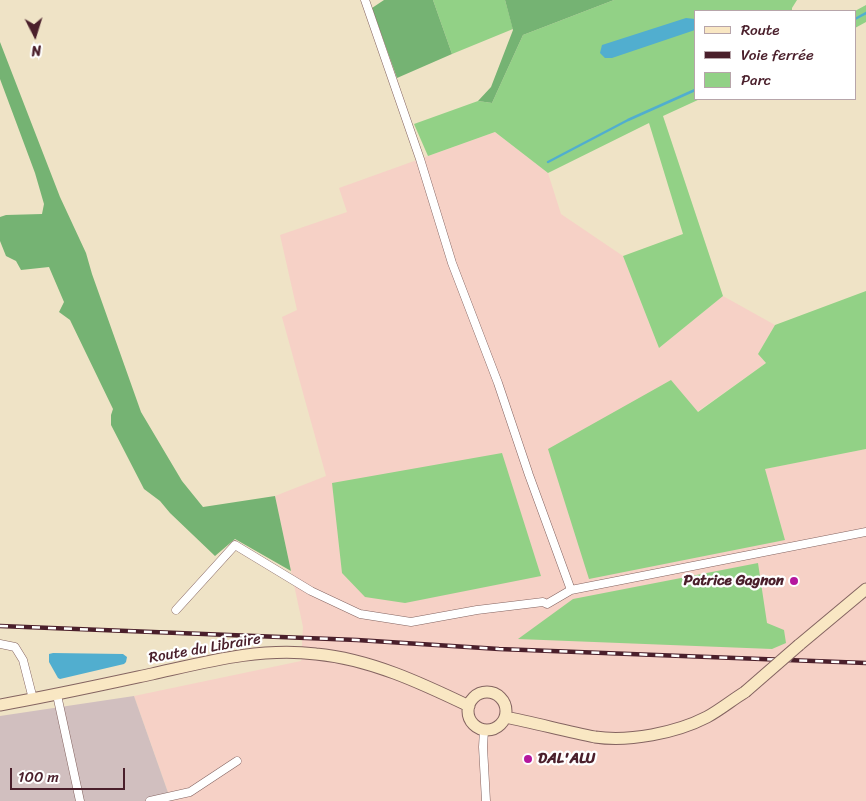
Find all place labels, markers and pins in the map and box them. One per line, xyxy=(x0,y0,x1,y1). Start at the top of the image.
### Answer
place label: Patrice Gagnon xyxy=(684,572,784,590)
marker: Patrice Gagnon xyxy=(788,575,800,587)
place label: DAL'ALU xyxy=(538,750,596,768)
marker: DAL'ALU xyxy=(522,753,534,765)

